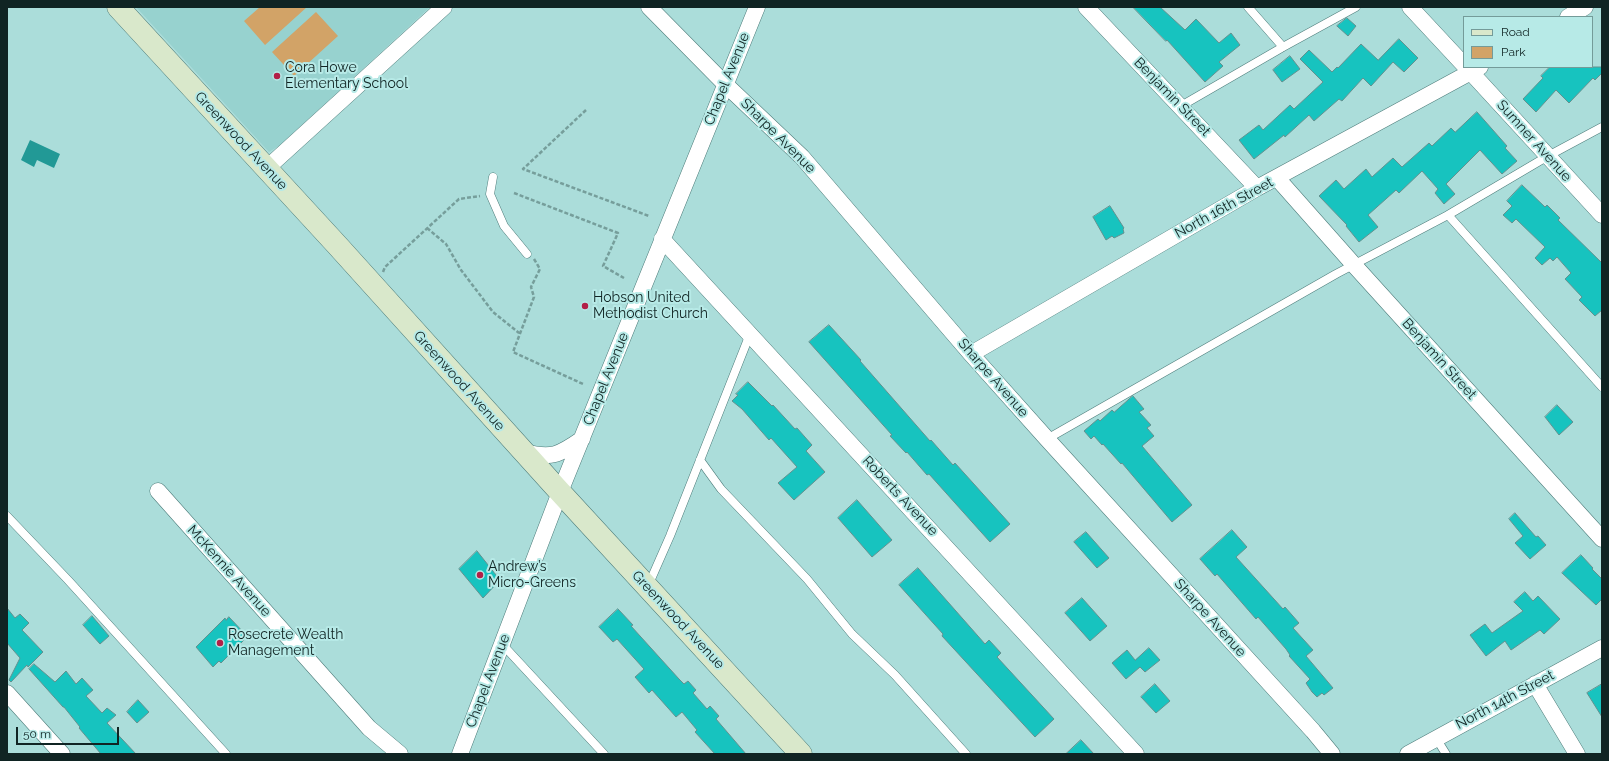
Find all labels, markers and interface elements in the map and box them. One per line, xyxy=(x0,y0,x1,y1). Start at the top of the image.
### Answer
legend xyxy=(1463,16,1593,68)
text: Road xyxy=(1501,25,1530,39)
street label: Chapel Avenue xyxy=(701,30,753,128)
text: Park xyxy=(1501,45,1526,59)
street label: Benjamin Street xyxy=(1130,54,1214,140)
place label: Cora Howe Elementary School xyxy=(285,60,408,92)
marker: Cora Howe Elementary School xyxy=(272,71,282,81)
street label: Greenwood Avenue xyxy=(191,88,291,194)
street label: Sharpe Avenue xyxy=(737,95,819,177)
street label: Sumner Avenue xyxy=(1493,97,1575,185)
street label: North 16th Street xyxy=(1172,174,1276,242)
place label: Hobson United Methodist Church xyxy=(593,290,708,322)
marker: Hobson United Methodist Church xyxy=(580,301,590,311)
street label: Benjamin Street xyxy=(1398,315,1480,403)
street label: Greenwood Avenue xyxy=(410,328,508,434)
street label: Chapel Avenue xyxy=(580,330,632,428)
street label: Sharpe Avenue xyxy=(954,335,1032,421)
street label: Roberts Avenue xyxy=(859,453,941,539)
street label: McKennie Avenue xyxy=(184,522,274,620)
place label: Andrew’s Micro-Greens xyxy=(488,559,576,592)
street label: Greenwood Avenue xyxy=(628,567,728,673)
marker: Andrew’s Micro-Greens xyxy=(475,570,485,580)
street label: Sharpe Avenue xyxy=(1171,576,1249,660)
place label: Rosecrete Wealth Management xyxy=(228,627,343,660)
street label: Chapel Avenue xyxy=(462,632,514,730)
marker: Rosecrete Wealth Management xyxy=(215,638,225,648)
street label: North 14th Street xyxy=(1453,667,1557,733)
scale bar xyxy=(18,719,121,745)
text: 50 m xyxy=(23,727,51,741)

